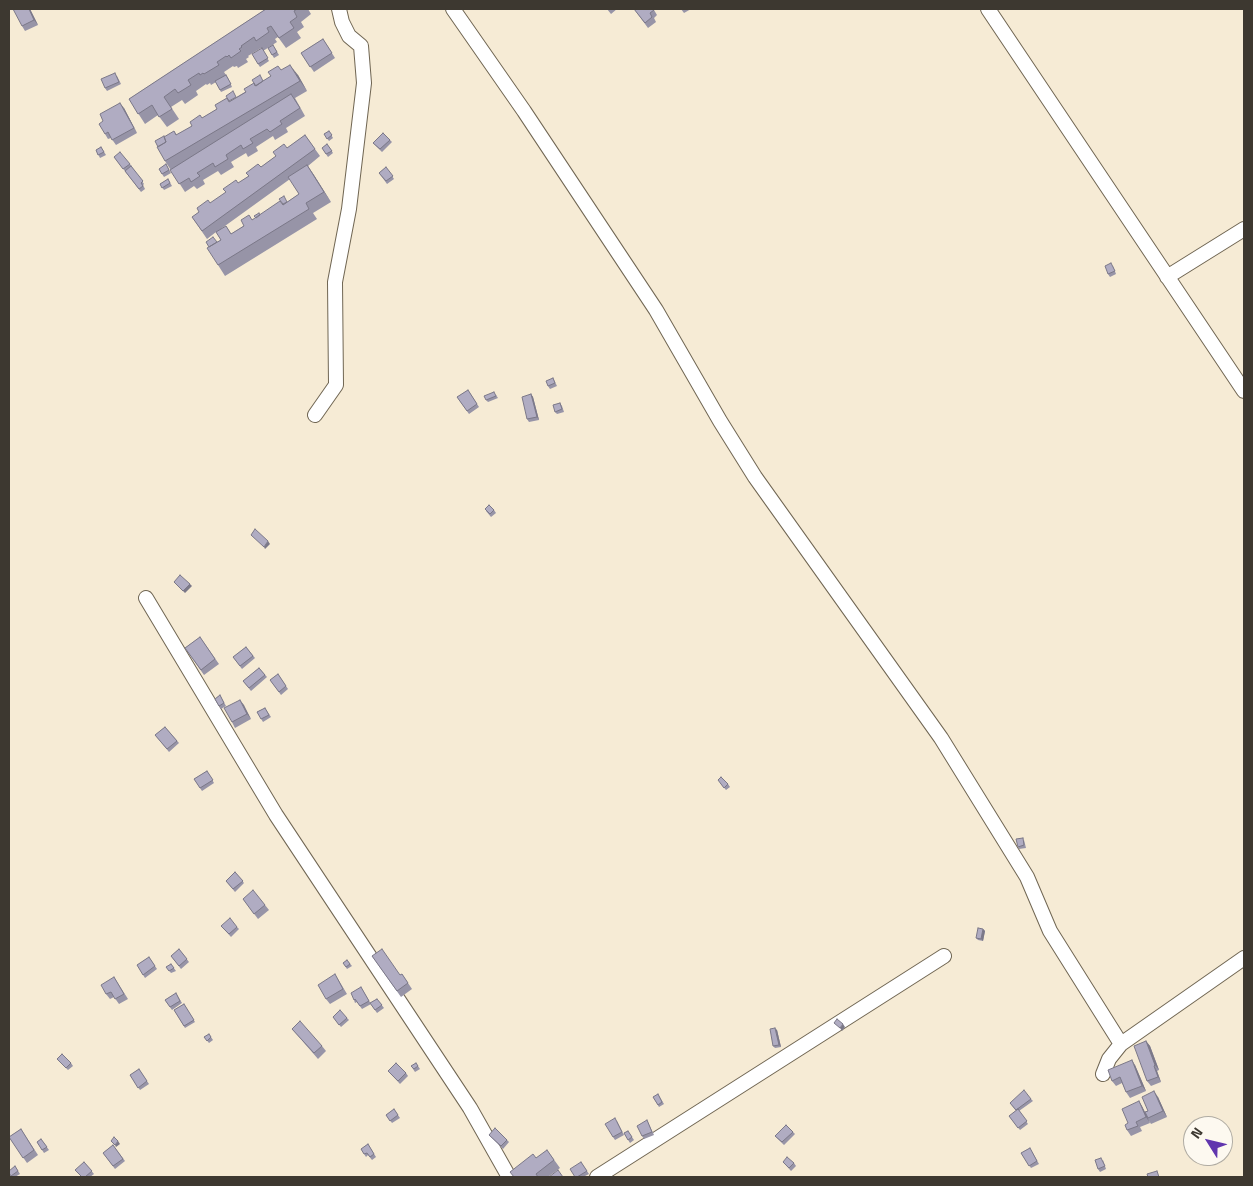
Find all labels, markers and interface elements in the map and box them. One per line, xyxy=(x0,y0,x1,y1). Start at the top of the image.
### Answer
north arrow xyxy=(1183,1116,1233,1166)
text: N xyxy=(1185,1122,1208,1143)

